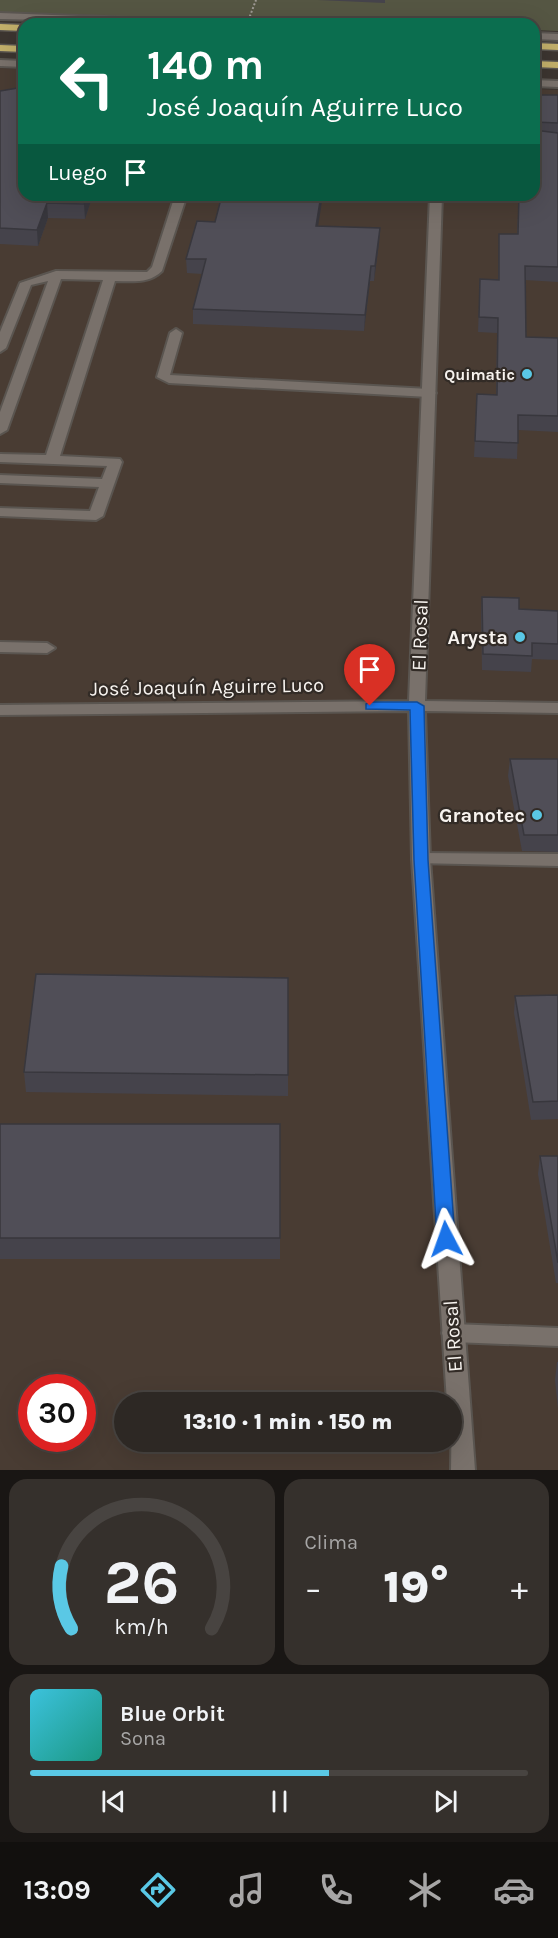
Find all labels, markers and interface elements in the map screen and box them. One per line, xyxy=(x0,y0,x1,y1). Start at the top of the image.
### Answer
text: 140 m xyxy=(147,40,264,90)
icon: left xyxy=(48,42,126,120)
text: José Joaquín Aguirre Luco xyxy=(147,91,463,123)
icon: arrive xyxy=(119,156,152,189)
text: Luego xyxy=(48,160,107,186)
place label: Quimatic xyxy=(444,365,515,384)
marker: Quimatic xyxy=(520,367,534,381)
street label: El Rosal xyxy=(407,599,433,671)
place label: Arysta xyxy=(447,626,508,649)
marker: Arysta xyxy=(513,630,527,644)
pin xyxy=(344,644,395,706)
icon: arrive xyxy=(353,653,386,686)
street label: José Joaquín Aguirre Luco xyxy=(90,673,324,701)
place label: Granotec xyxy=(439,804,525,827)
marker: Granotec xyxy=(530,808,544,822)
position arrow xyxy=(414,1207,478,1271)
street label: El Rosal xyxy=(439,1299,467,1373)
speed limit sign: 30 xyxy=(18,1374,96,1452)
text: 13:10 · 1 min · 150 m xyxy=(183,1409,393,1435)
text: Clima xyxy=(305,1531,358,1554)
text: 26 xyxy=(104,1546,180,1619)
text: 19° xyxy=(383,1561,449,1613)
text: − xyxy=(305,1569,322,1607)
text: + xyxy=(511,1569,528,1607)
text: km/h xyxy=(115,1614,169,1639)
text: Blue Orbit xyxy=(120,1701,225,1727)
text: Sona xyxy=(120,1727,166,1750)
icon: previous xyxy=(97,1785,130,1818)
icon: pause xyxy=(263,1785,296,1818)
icon: next xyxy=(429,1785,462,1818)
icon: directions xyxy=(137,1869,179,1911)
icon: music xyxy=(226,1869,268,1911)
icon: phone xyxy=(315,1869,357,1911)
icon: climate xyxy=(404,1869,446,1911)
icon: car xyxy=(493,1869,535,1911)
text: 13:09 xyxy=(23,1874,91,1906)

